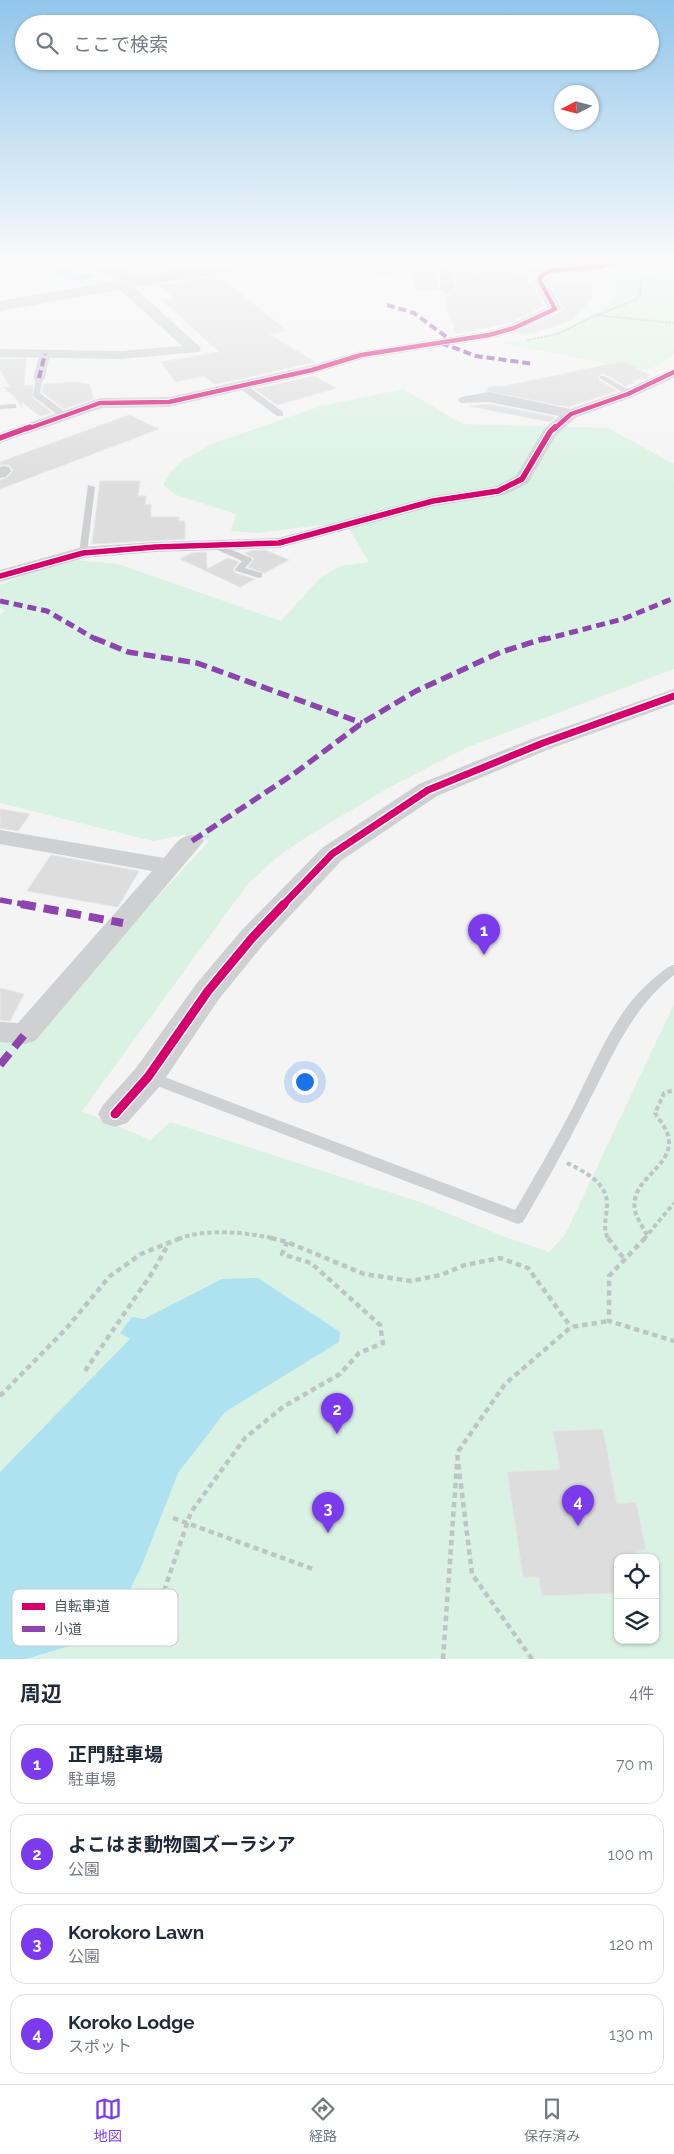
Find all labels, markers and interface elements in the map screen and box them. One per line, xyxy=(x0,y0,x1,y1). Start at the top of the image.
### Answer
search box xyxy=(15,15,659,70)
icon: search xyxy=(33,29,61,57)
text: ここで検索 xyxy=(73,33,168,55)
north arrow xyxy=(554,85,599,130)
pin: 1 xyxy=(468,914,500,955)
your location xyxy=(292,1069,318,1095)
pin: 2 xyxy=(321,1393,353,1434)
pin: 4 xyxy=(562,1485,594,1526)
pin: 3 xyxy=(312,1492,344,1533)
map controls xyxy=(614,1554,659,1644)
button: locate xyxy=(614,1554,659,1599)
legend xyxy=(12,1589,178,1646)
text: 自転車道 xyxy=(54,1598,110,1614)
button: layers xyxy=(614,1599,659,1644)
text: 小道 xyxy=(54,1621,82,1637)
text: 周辺 xyxy=(20,1681,62,1706)
text: 4件 xyxy=(629,1684,654,1703)
text: 正門駐車場 xyxy=(68,1743,163,1765)
text: 1 xyxy=(33,1755,41,1774)
text: 70 m xyxy=(616,1755,653,1774)
text: 駐車場 xyxy=(68,1770,116,1789)
text: よこはま動物園ズーラシア xyxy=(68,1833,296,1855)
text: 2 xyxy=(32,1845,42,1864)
text: 100 m xyxy=(608,1845,653,1864)
text: 公園 xyxy=(68,1860,100,1879)
text: Korokoro Lawn xyxy=(68,1921,204,1943)
text: 3 xyxy=(33,1935,41,1954)
text: 120 m xyxy=(609,1935,653,1954)
text: 公園 xyxy=(68,1947,100,1966)
text: Koroko Lodge xyxy=(68,2011,195,2033)
text: 4 xyxy=(32,2025,42,2044)
text: 130 m xyxy=(609,2025,653,2044)
text: スポット xyxy=(68,2037,132,2056)
tab: 地図 xyxy=(94,2095,122,2145)
tab: 経路 xyxy=(309,2095,337,2145)
tab: 保存済み xyxy=(524,2095,580,2145)

